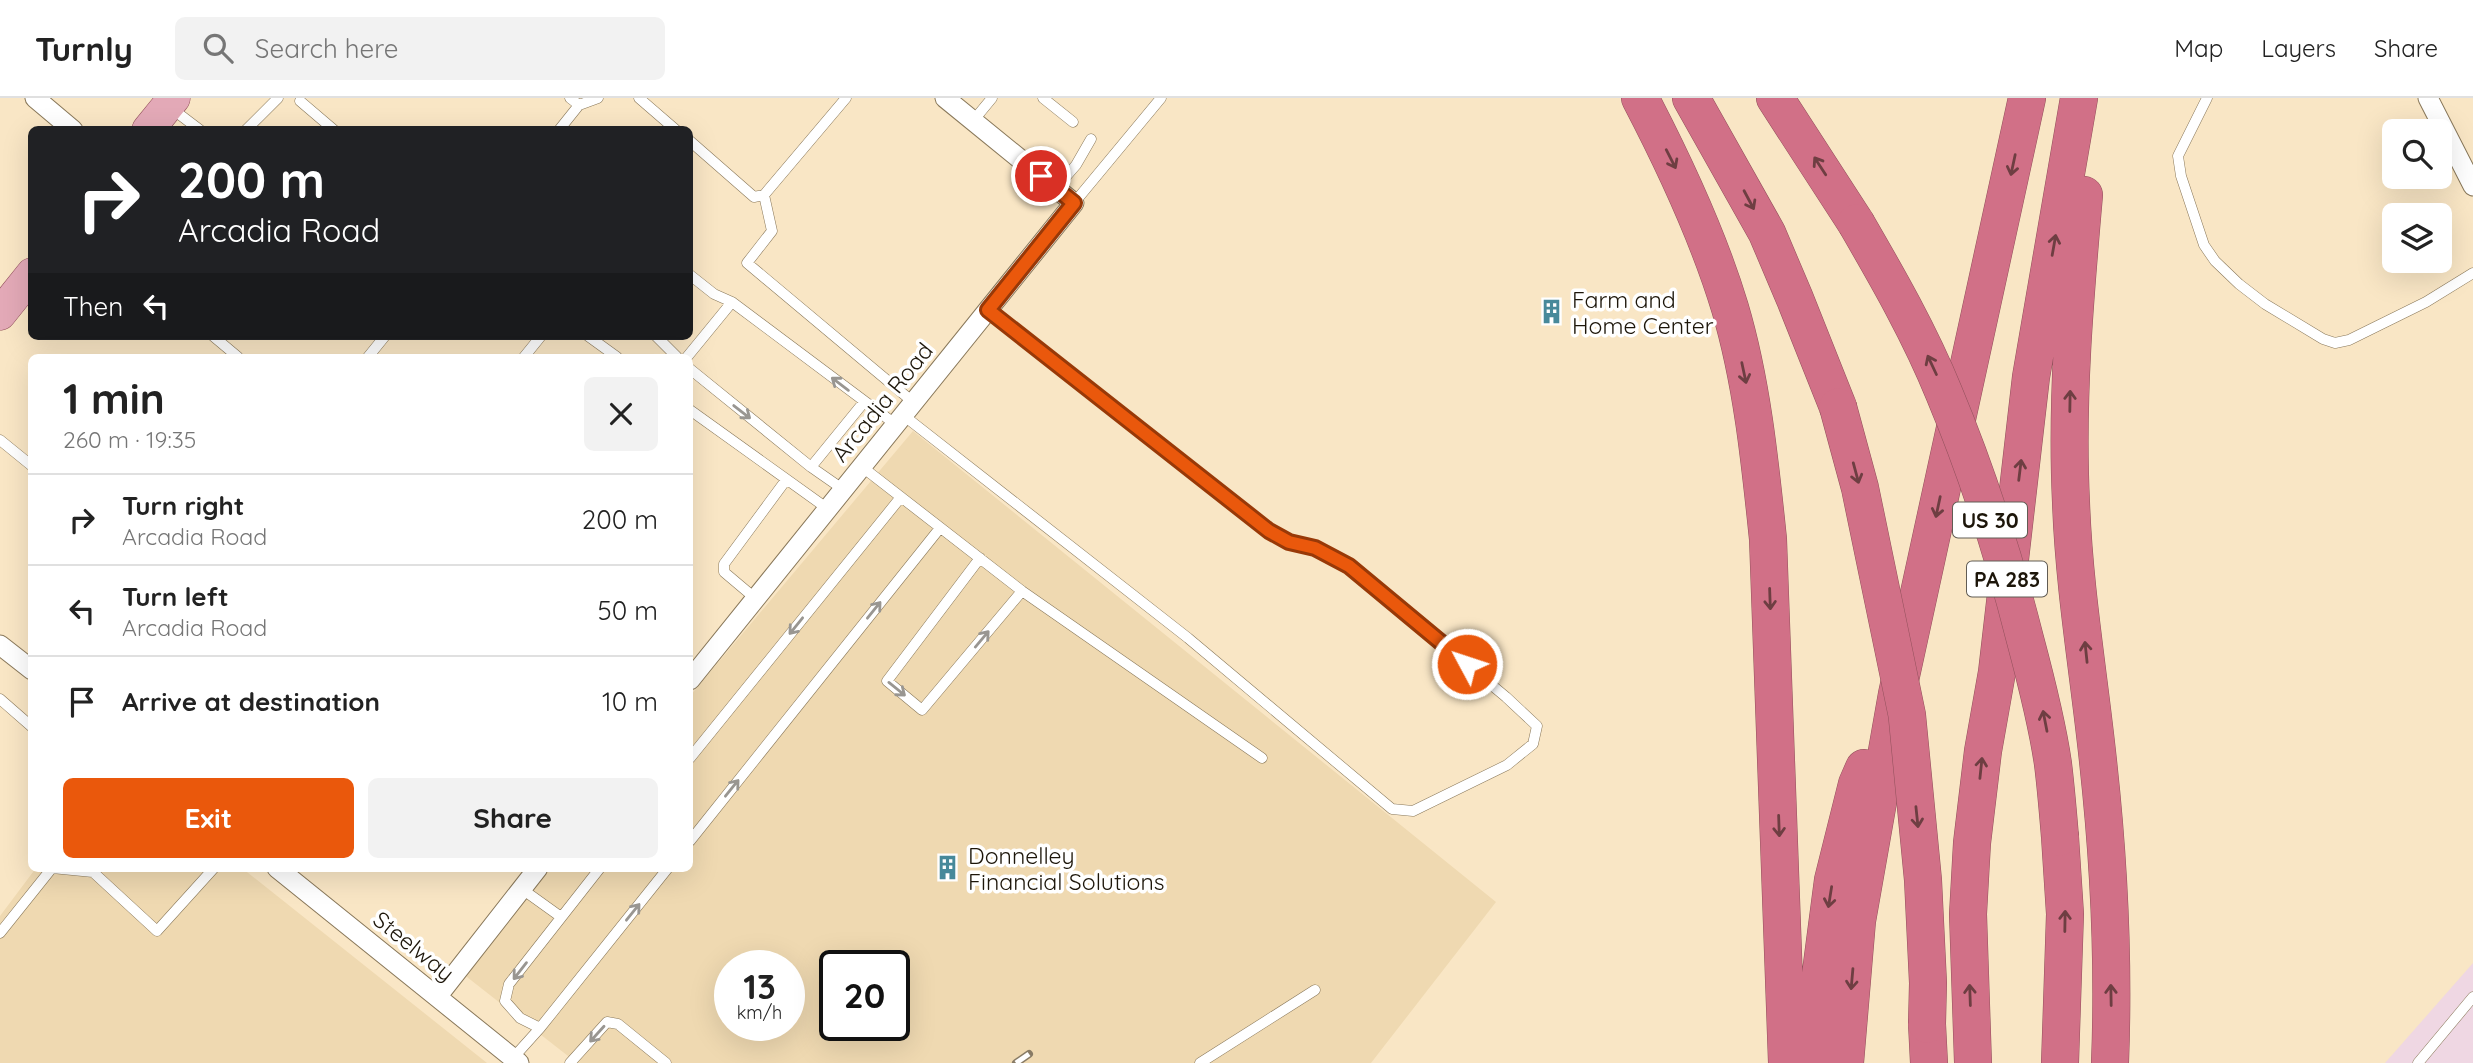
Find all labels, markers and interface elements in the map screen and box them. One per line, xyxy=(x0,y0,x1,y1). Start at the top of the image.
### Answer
search box xyxy=(175,17,665,80)
text: Turnly xyxy=(35,28,133,69)
icon: search xyxy=(199,29,237,67)
text: Search here xyxy=(255,32,398,65)
text: Map xyxy=(2174,33,2223,63)
text: Layers xyxy=(2261,33,2336,63)
text: Share xyxy=(2374,33,2438,63)
map controls xyxy=(2382,119,2452,273)
button: search xyxy=(2382,119,2452,189)
pin xyxy=(1011,146,1071,206)
one-way arrow xyxy=(1665,148,1679,169)
text: 200 m xyxy=(178,149,325,210)
one-way arrow xyxy=(2005,153,2019,176)
icon: right xyxy=(63,154,154,245)
one-way arrow xyxy=(1813,156,1827,176)
icon: arrive xyxy=(1022,157,1060,195)
one-way arrow xyxy=(1742,189,1756,210)
button: layers xyxy=(2382,203,2452,273)
text: Arcadia Road xyxy=(178,210,380,250)
one-way arrow xyxy=(2048,234,2061,257)
place label: Farm and Home Center xyxy=(1572,285,1714,340)
icon: left xyxy=(137,287,175,325)
text: Then xyxy=(63,290,123,323)
building icon: Farm and Home Center xyxy=(1538,298,1566,326)
street label: Arcadia Road xyxy=(825,336,939,468)
one-way arrow xyxy=(1924,355,1938,376)
one-way arrow xyxy=(1738,361,1752,384)
text: 1 min xyxy=(63,372,165,425)
one-way arrow xyxy=(831,376,850,391)
button: close xyxy=(584,377,658,451)
one-way arrow xyxy=(2064,390,2077,413)
one-way arrow xyxy=(733,404,751,420)
text: 260 m · 19:35 xyxy=(63,425,196,454)
one-way arrow xyxy=(2013,459,2026,481)
one-way arrow xyxy=(1850,462,1863,484)
text: Turn right xyxy=(122,489,244,522)
one-way arrow xyxy=(1931,495,1944,518)
icon: right xyxy=(63,501,101,539)
road number: US 30 xyxy=(1953,502,2027,538)
text: 200 m xyxy=(582,503,658,536)
text: Arcadia Road xyxy=(122,522,267,551)
road number: PA 283 xyxy=(1967,561,2047,596)
text: Turn left xyxy=(122,580,229,613)
one-way arrow xyxy=(1764,587,1777,610)
icon: left xyxy=(63,592,101,630)
text: 50 m xyxy=(598,594,658,627)
one-way arrow xyxy=(867,602,882,620)
text: Arcadia Road xyxy=(122,613,267,642)
one-way arrow xyxy=(788,617,804,635)
position arrow xyxy=(1430,627,1504,701)
one-way arrow xyxy=(974,630,990,648)
one-way arrow xyxy=(2079,641,2092,664)
one-way arrow xyxy=(887,681,905,697)
icon: arrive xyxy=(63,683,101,721)
text: Arrive at destination xyxy=(122,685,380,718)
text: 10 m xyxy=(602,685,658,718)
one-way arrow xyxy=(2038,710,2051,733)
one-way arrow xyxy=(1974,757,1987,780)
button: Exit xyxy=(63,778,354,858)
button: Share xyxy=(368,778,658,858)
one-way arrow xyxy=(724,779,739,798)
one-way arrow xyxy=(1911,805,1924,828)
one-way arrow xyxy=(1772,815,1785,838)
place label: Donnelley Financial Solutions xyxy=(968,841,1165,896)
building icon: Donnelley Financial Solutions xyxy=(934,854,962,882)
one-way arrow xyxy=(1824,885,1837,908)
one-way arrow xyxy=(625,903,641,921)
street label: Steelway xyxy=(368,905,460,987)
one-way arrow xyxy=(2058,910,2071,933)
speed limit sign: 20 xyxy=(819,950,910,1041)
one-way arrow xyxy=(512,961,527,979)
text: 13 xyxy=(743,964,776,1008)
one-way arrow xyxy=(1845,967,1858,989)
one-way arrow xyxy=(1964,984,1977,1007)
one-way arrow xyxy=(2104,984,2118,1007)
text: km/h xyxy=(737,1001,782,1024)
one-way arrow xyxy=(589,1024,605,1042)

